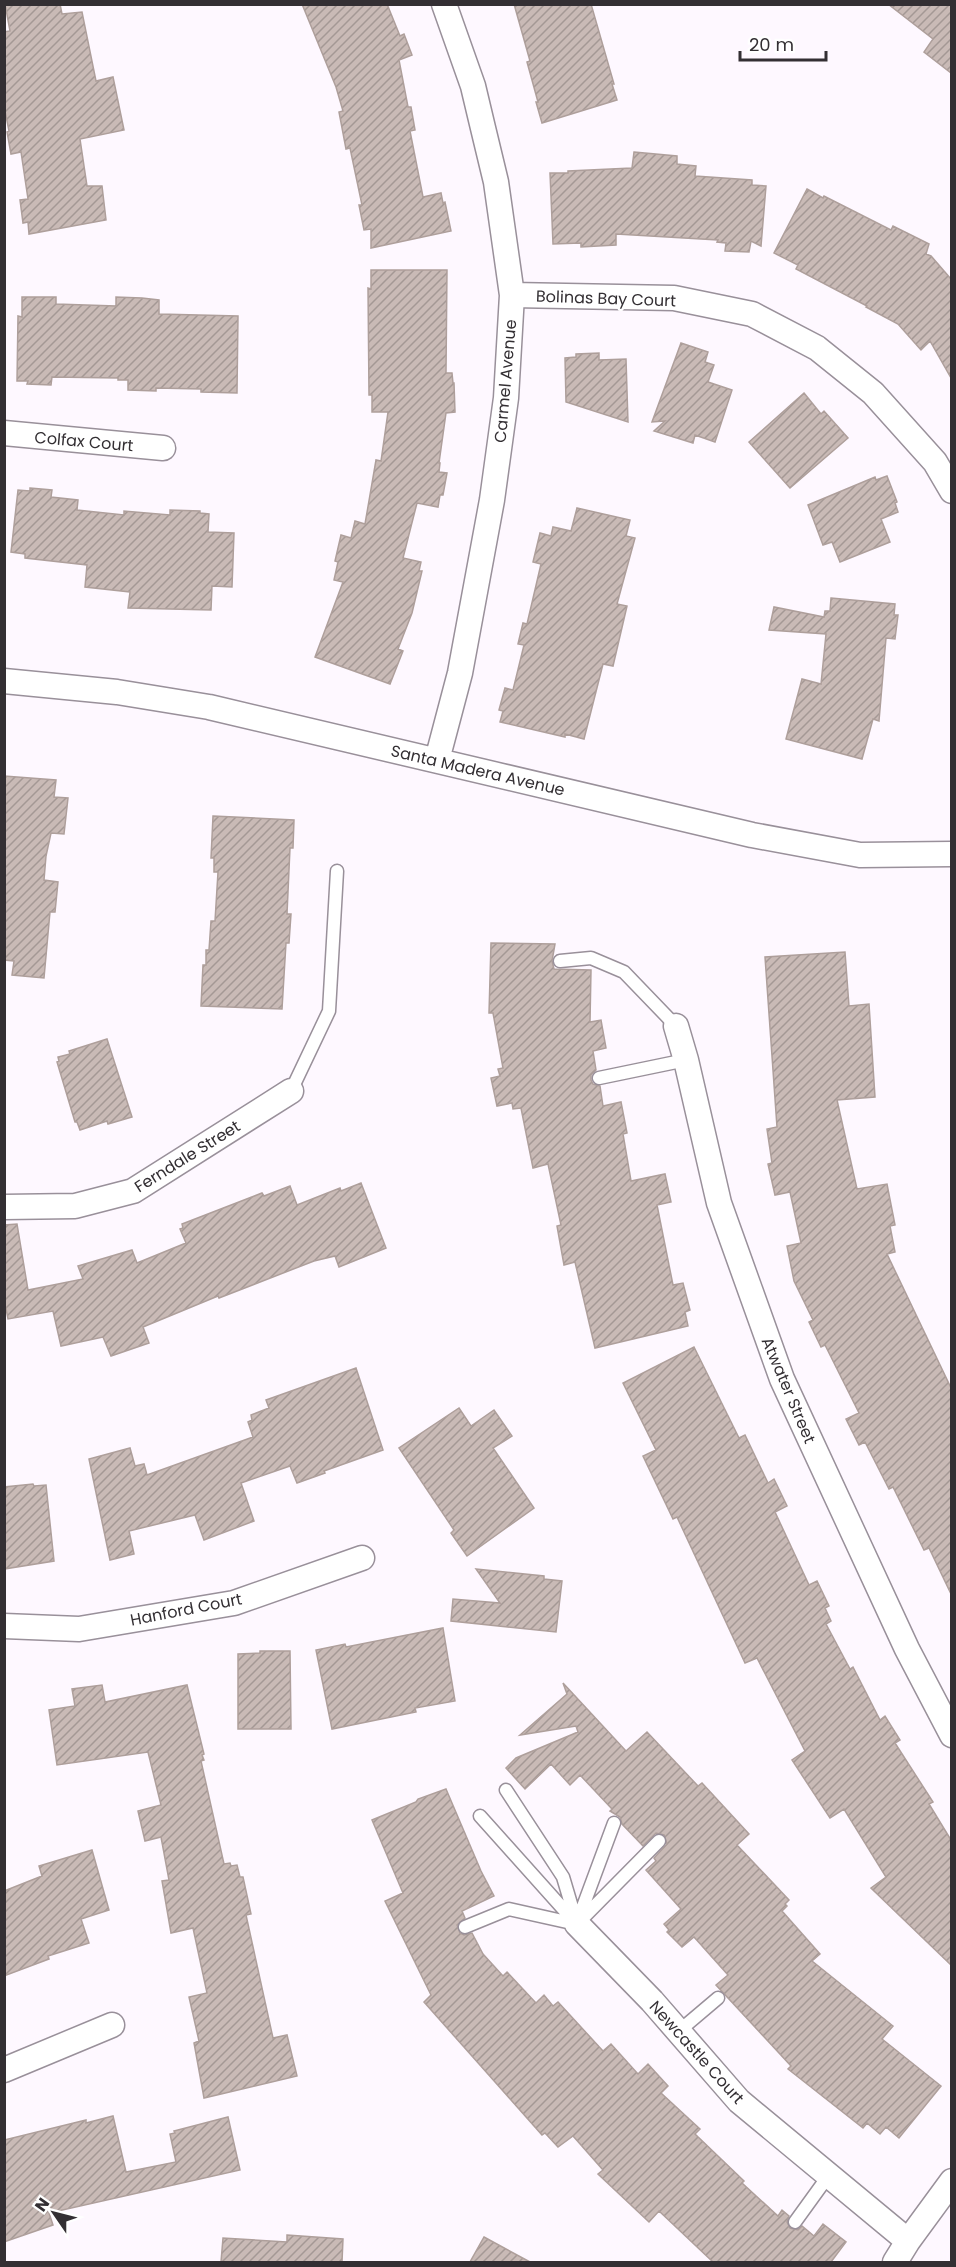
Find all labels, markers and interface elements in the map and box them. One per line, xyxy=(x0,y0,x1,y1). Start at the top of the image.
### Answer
scale bar xyxy=(740,24,826,62)
text: 20 m xyxy=(749,32,794,57)
street label: Bolinas Bay Court xyxy=(536,285,677,312)
street label: Carmel Avenue xyxy=(489,318,522,444)
street label: Colfax Court xyxy=(34,426,135,457)
street label: Santa Madera Avenue xyxy=(389,739,567,802)
street label: Ferndale Street xyxy=(130,1115,245,1198)
street label: Atwater Street xyxy=(756,1334,821,1447)
street label: Hanford Court xyxy=(128,1587,244,1632)
street label: Newcastle Court xyxy=(644,1996,749,2109)
north arrow xyxy=(24,2183,84,2243)
text: N xyxy=(29,2193,55,2216)

